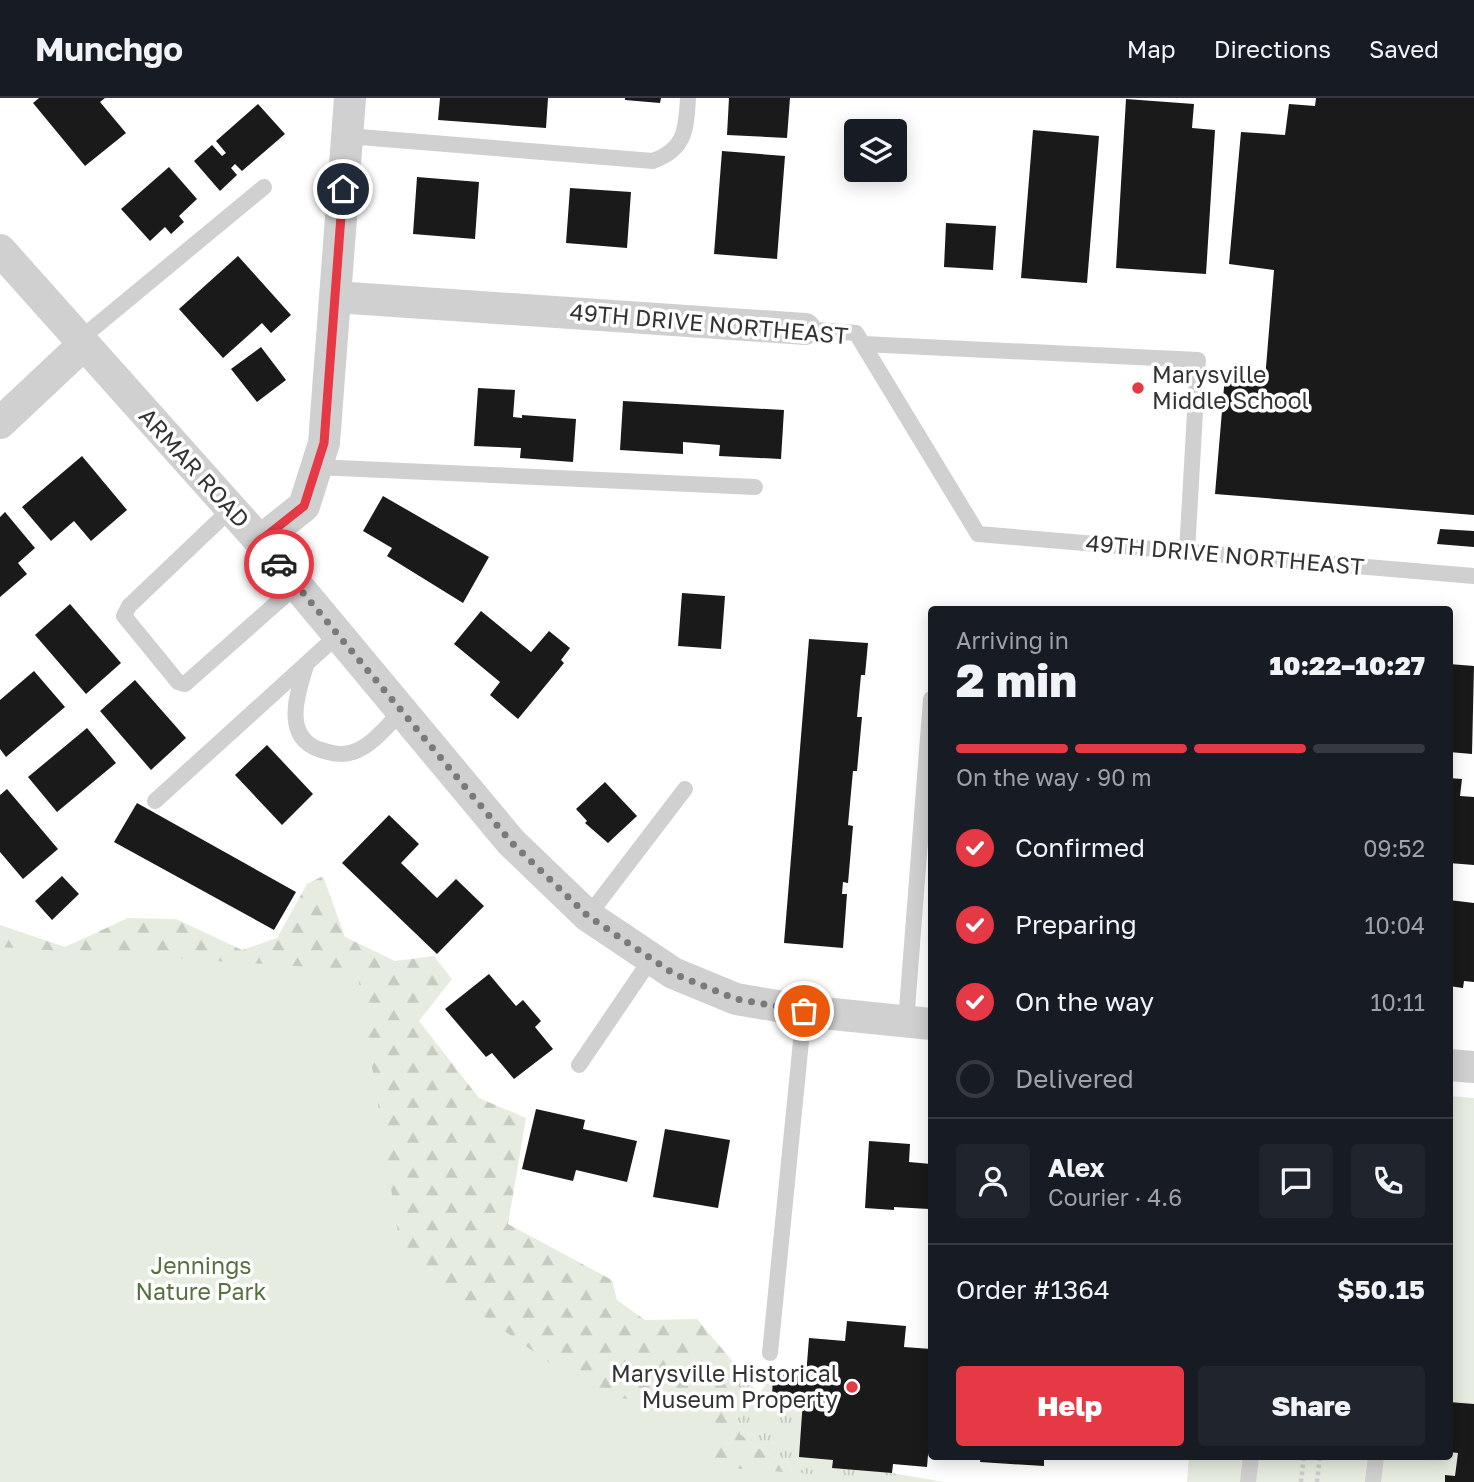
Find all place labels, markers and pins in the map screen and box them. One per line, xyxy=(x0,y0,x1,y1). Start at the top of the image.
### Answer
pin xyxy=(313,159,373,219)
place label: Marysville Middle School xyxy=(1152,360,1309,414)
marker: Marysville Middle School xyxy=(1130,380,1146,396)
pin xyxy=(774,981,834,1041)
place label: Marysville Historical Museum Property xyxy=(611,1359,838,1413)
marker: Marysville Historical Museum Property xyxy=(844,1379,860,1395)

